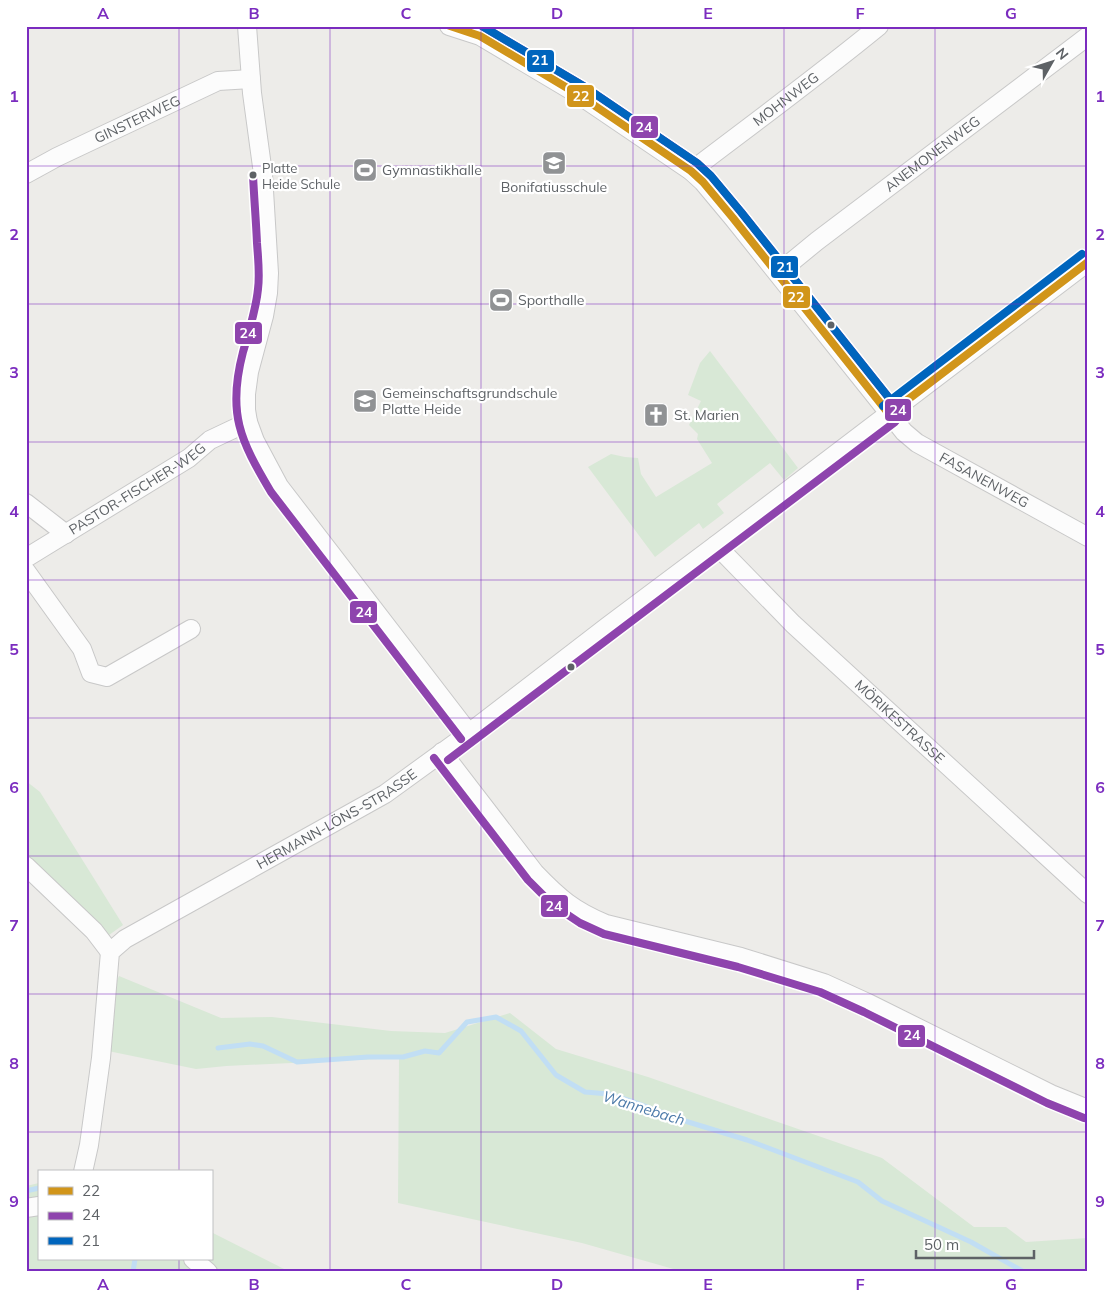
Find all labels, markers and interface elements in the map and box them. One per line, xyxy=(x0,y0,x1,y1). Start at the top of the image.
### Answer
text: A xyxy=(97,3,109,23)
text: B xyxy=(248,3,260,23)
text: C xyxy=(401,3,412,23)
text: D xyxy=(551,3,563,23)
text: E xyxy=(703,3,713,23)
text: F xyxy=(855,3,865,23)
text: G xyxy=(1005,3,1017,23)
north arrow xyxy=(1026,38,1076,88)
text: N xyxy=(1052,44,1072,64)
line badge: 21 xyxy=(526,49,555,73)
text: 21 xyxy=(532,51,548,69)
street label: MOHNWEG xyxy=(749,68,822,130)
line badge: 22 xyxy=(566,84,595,108)
text: 1 xyxy=(9,86,19,106)
text: 1 xyxy=(1095,86,1105,106)
text: 22 xyxy=(573,87,589,105)
street label: GINSTERWEG xyxy=(91,91,183,147)
street label: ANEMONENWEG xyxy=(881,112,984,196)
line badge: 24 xyxy=(630,115,659,139)
text: 24 xyxy=(636,118,653,136)
school or university icon: Bonifatiusschule xyxy=(541,150,567,176)
sports icon: Gymnastikhalle xyxy=(352,157,378,183)
place label: Platte Heide Schule xyxy=(262,160,340,192)
place label: Gymnastikhalle xyxy=(382,161,482,179)
marker: Platte Heide Schule xyxy=(248,170,258,180)
place label: Bonifatiusschule xyxy=(501,178,607,196)
text: 2 xyxy=(9,224,19,244)
text: 2 xyxy=(1095,224,1105,244)
line badge: 21 xyxy=(770,255,799,279)
text: 21 xyxy=(777,258,793,276)
line badge: 22 xyxy=(782,285,811,309)
sports icon: Sporthalle xyxy=(488,287,514,313)
text: 22 xyxy=(788,288,804,306)
place label: Sporthalle xyxy=(518,291,584,309)
unlabelled marker xyxy=(826,320,836,330)
line badge: 24 xyxy=(234,321,263,345)
text: 24 xyxy=(240,324,257,342)
text: 3 xyxy=(9,362,19,382)
text: 3 xyxy=(1095,362,1105,382)
place label: Gemeinschaftsgrundschule Platte Heide xyxy=(382,384,557,418)
school or university icon: Gemeinschaftsgrundschule Platte Heide xyxy=(352,388,378,414)
line badge: 24 xyxy=(884,398,912,422)
text: 24 xyxy=(890,401,907,419)
church icon: St. Marien xyxy=(643,402,669,428)
place label: St. Marien xyxy=(674,406,739,424)
street label: PASTOR-FISCHER-WEG xyxy=(65,439,209,539)
street label: FASANENWEG xyxy=(936,448,1032,512)
text: 4 xyxy=(9,501,19,521)
text: 4 xyxy=(1095,501,1105,521)
line badge: 24 xyxy=(349,600,378,624)
text: 24 xyxy=(356,603,373,621)
text: 5 xyxy=(9,639,19,659)
text: 5 xyxy=(1095,639,1105,659)
unlabelled marker xyxy=(566,662,576,672)
street label: MÖRIKESTRASSE xyxy=(851,676,948,767)
street label: HERMANN-LÖNS-STRASSE xyxy=(253,765,420,873)
text: 6 xyxy=(9,777,19,797)
text: 6 xyxy=(1095,777,1105,797)
line badge: 24 xyxy=(540,894,569,918)
text: 24 xyxy=(546,897,563,915)
text: 7 xyxy=(9,915,19,935)
text: 7 xyxy=(1095,915,1105,935)
line badge: 24 xyxy=(897,1024,926,1048)
text: 24 xyxy=(904,1026,921,1044)
text: 8 xyxy=(9,1053,19,1073)
text: 8 xyxy=(1095,1053,1105,1073)
water label: Wannebach xyxy=(601,1087,688,1130)
legend xyxy=(38,1170,212,1260)
text: 22 xyxy=(82,1181,100,1200)
text: 9 xyxy=(9,1191,19,1211)
text: 9 xyxy=(1095,1191,1105,1211)
text: 24 xyxy=(82,1205,100,1224)
scale bar xyxy=(916,1228,1034,1260)
text: 21 xyxy=(82,1231,100,1250)
text: 50 m xyxy=(924,1235,959,1254)
text: A xyxy=(97,1274,109,1294)
text: B xyxy=(248,1274,260,1294)
text: C xyxy=(401,1274,412,1294)
text: D xyxy=(551,1274,563,1294)
text: E xyxy=(703,1274,713,1294)
text: F xyxy=(855,1274,865,1294)
text: G xyxy=(1005,1274,1017,1294)

